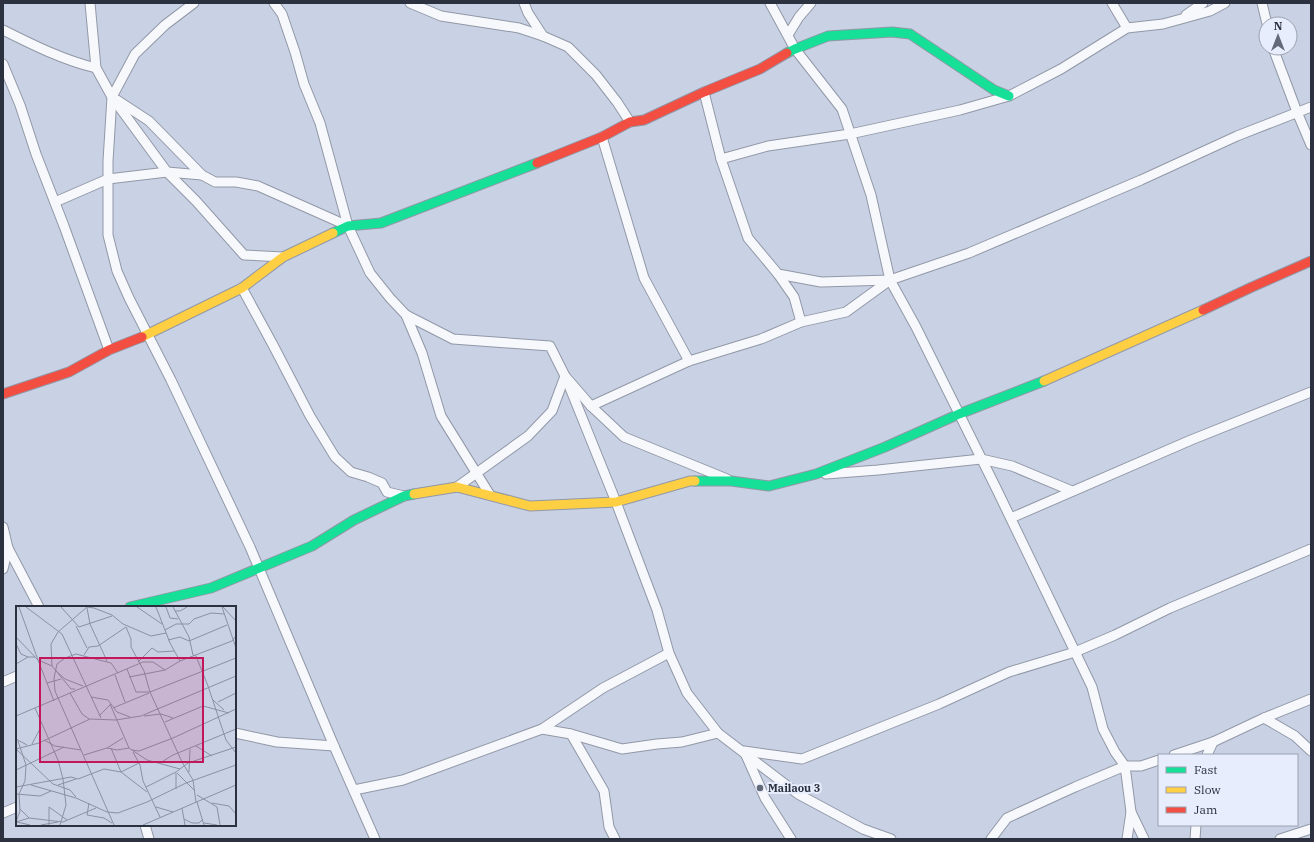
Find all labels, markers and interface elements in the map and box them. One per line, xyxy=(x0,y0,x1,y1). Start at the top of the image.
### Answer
north arrow xyxy=(1258,16,1298,56)
text: N xyxy=(1274,19,1283,33)
inset map xyxy=(16,606,236,826)
legend xyxy=(1158,754,1298,826)
text: Fast xyxy=(1194,762,1218,777)
place label: Mailaou 3 xyxy=(768,781,820,795)
text: Slow xyxy=(1194,782,1221,797)
marker: Mailaou 3 xyxy=(755,783,765,793)
text: Jam xyxy=(1194,802,1218,817)

